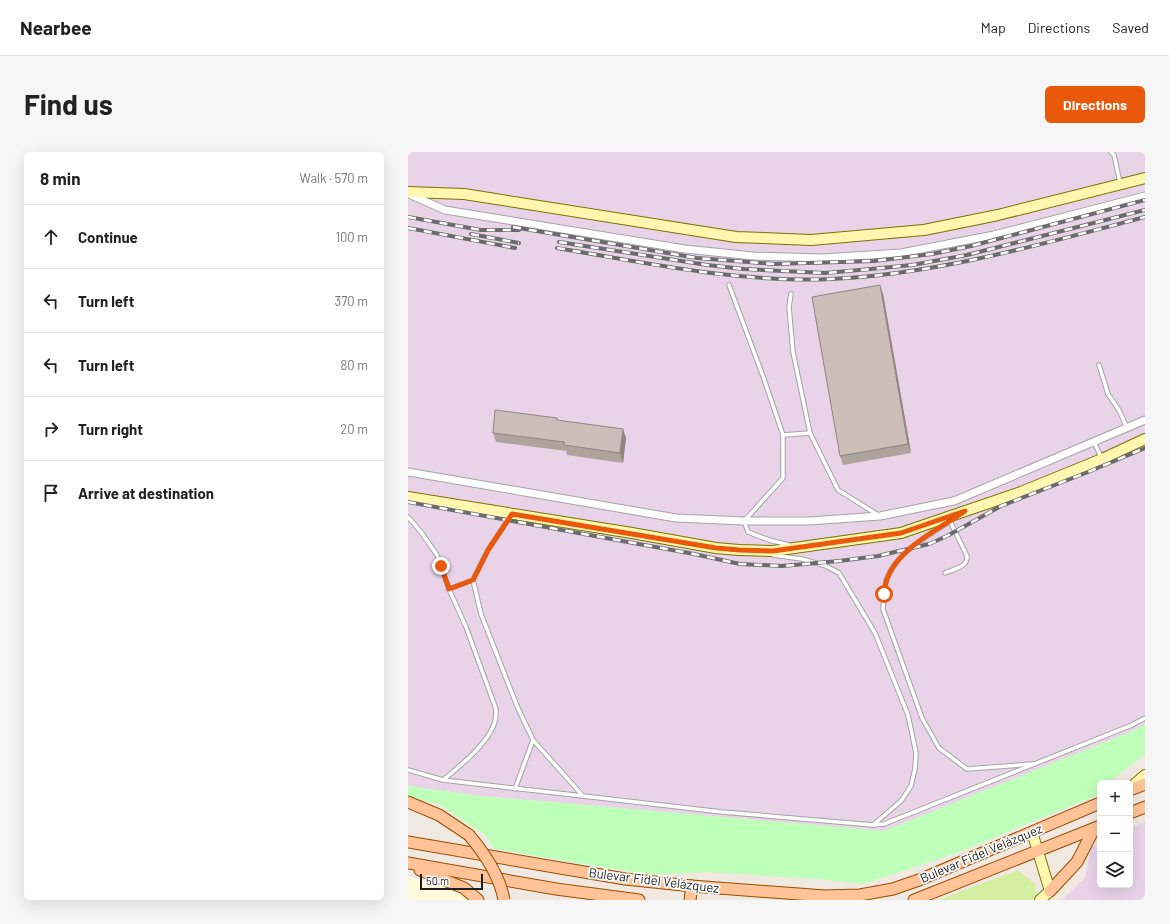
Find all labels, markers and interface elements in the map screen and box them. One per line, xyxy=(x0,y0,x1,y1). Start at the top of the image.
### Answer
text: Nearbee xyxy=(20,16,92,39)
text: Map xyxy=(981,19,1006,36)
text: Directions xyxy=(1028,19,1090,36)
text: Saved xyxy=(1112,19,1149,36)
button: Directions xyxy=(1045,86,1145,123)
text: Find us xyxy=(24,87,113,121)
text: 8 min xyxy=(40,168,80,188)
text: Walk · 570 m xyxy=(300,170,368,186)
icon: ahead xyxy=(40,226,62,248)
text: Continue xyxy=(78,228,138,246)
text: 100 m xyxy=(335,229,368,245)
icon: left xyxy=(40,290,62,312)
text: Turn left xyxy=(78,292,134,310)
text: 370 m xyxy=(334,293,368,309)
icon: left xyxy=(40,354,62,376)
text: Turn left xyxy=(78,356,134,374)
text: 80 m xyxy=(341,357,368,373)
icon: right xyxy=(40,418,62,440)
text: Turn right xyxy=(78,420,143,438)
text: 20 m xyxy=(340,421,368,437)
icon: arrive xyxy=(40,482,62,504)
text: Arrive at destination xyxy=(78,484,214,502)
route end xyxy=(432,557,450,575)
route start xyxy=(875,585,893,603)
map controls xyxy=(1097,780,1133,888)
button: + xyxy=(1097,780,1133,816)
button: − xyxy=(1097,816,1133,852)
street label: Bulevar Fidel Velázquez xyxy=(917,820,1045,886)
button: layers xyxy=(1097,852,1133,888)
street label: Bulevar Fidel Velázquez xyxy=(588,864,720,896)
scale bar xyxy=(420,872,483,891)
text: 50 m xyxy=(426,874,449,887)

